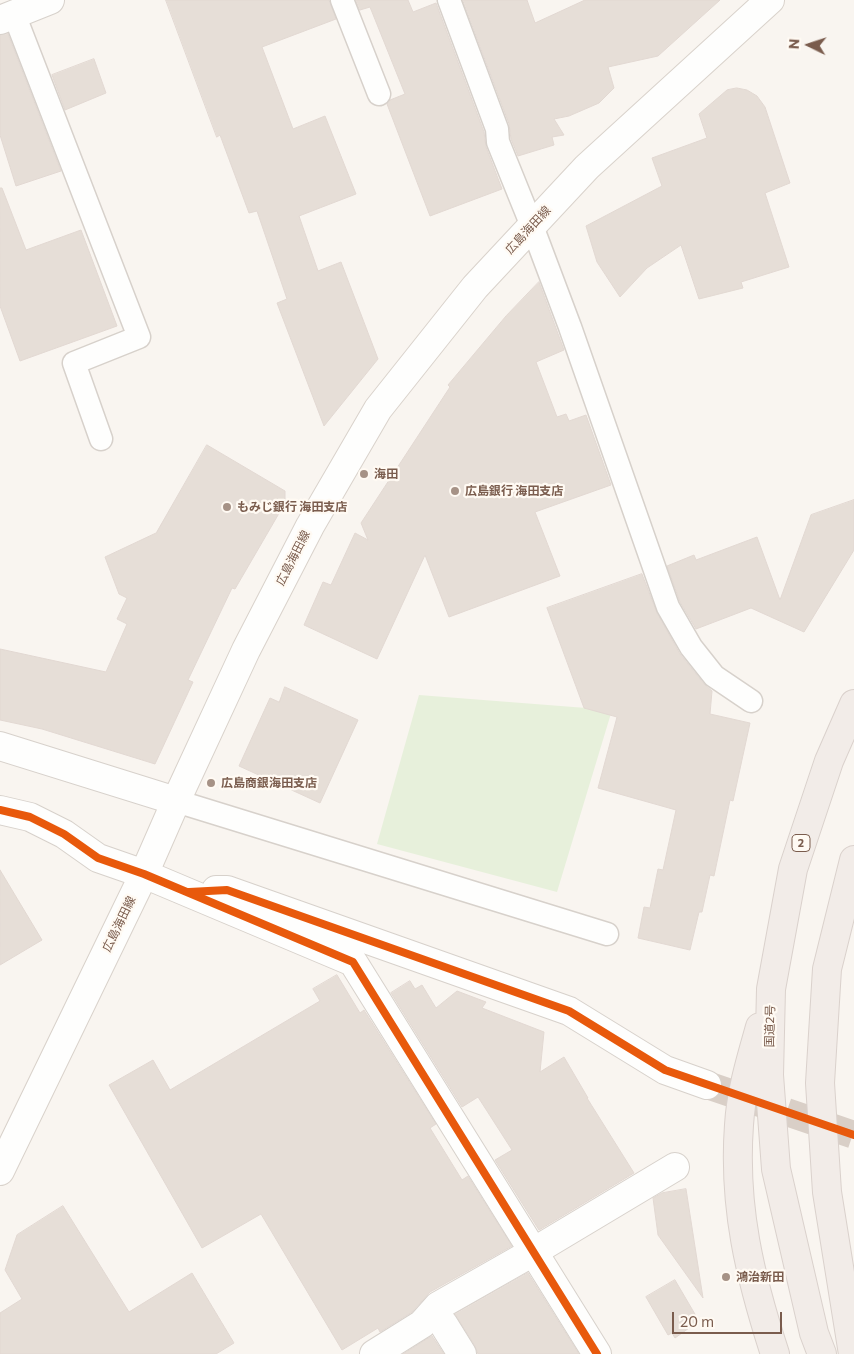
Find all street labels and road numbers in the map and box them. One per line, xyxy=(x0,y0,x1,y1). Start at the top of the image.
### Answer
street label: 広島海田線 xyxy=(502,203,554,257)
street label: 広島海田線 xyxy=(273,528,313,588)
road number: 2 xyxy=(792,834,810,851)
street label: 広島海田線 xyxy=(99,894,139,954)
street label: 国道2号 xyxy=(762,1005,778,1047)

